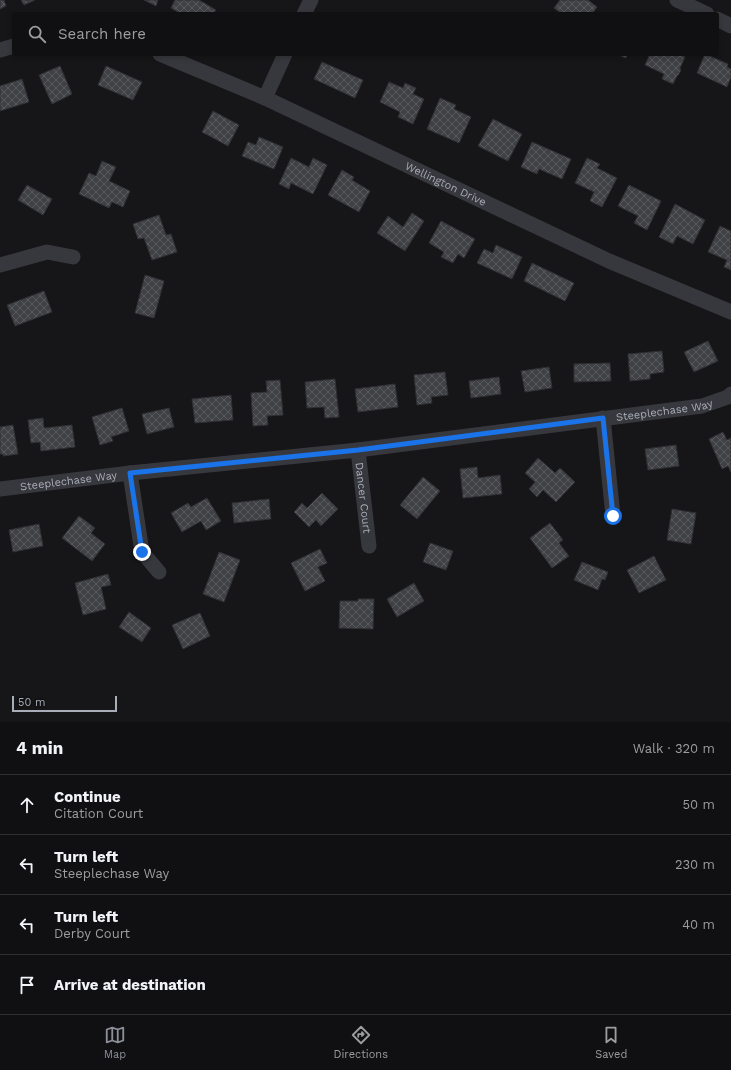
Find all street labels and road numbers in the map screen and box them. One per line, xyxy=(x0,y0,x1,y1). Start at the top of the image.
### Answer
street label: Wellington Drive xyxy=(403,159,488,208)
street label: Steeplechase Way xyxy=(615,396,715,423)
street label: Dancer Court xyxy=(353,462,374,534)
street label: Steeplechase Way xyxy=(19,468,118,493)

